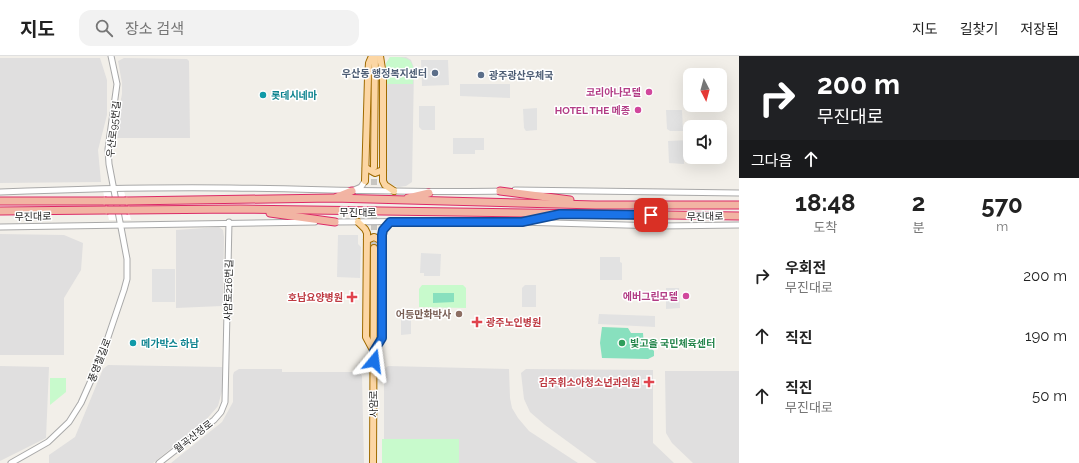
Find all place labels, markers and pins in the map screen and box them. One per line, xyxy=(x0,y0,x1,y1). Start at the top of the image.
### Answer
place label: 우산동 행정복지센터 xyxy=(342,68,427,79)
marker: 우산동 행정복지센터 xyxy=(430,68,440,78)
marker: 광주광산우체국 xyxy=(476,70,486,80)
place label: 광주광산우체국 xyxy=(489,70,553,81)
place label: 코리아나모텔 xyxy=(586,87,641,98)
marker: 코리아나모텔 xyxy=(644,87,654,97)
marker: 롯데시네마 xyxy=(258,90,268,100)
place label: 롯데시네마 xyxy=(271,90,317,101)
place label: HOTEL THE 메종 xyxy=(555,105,630,116)
marker: HOTEL THE 메종 xyxy=(633,105,643,115)
pin xyxy=(634,198,668,232)
marker: 호남요양병원 xyxy=(346,291,358,303)
place label: 에버그린모텔 xyxy=(623,291,678,302)
marker: 에버그린모텔 xyxy=(681,291,691,301)
place label: 호남요양병원 xyxy=(288,292,343,303)
place label: 어등만화박사 xyxy=(396,309,452,320)
marker: 어등만화박사 xyxy=(454,309,464,319)
marker: 광주노인병원 xyxy=(471,316,483,328)
place label: 광주노인병원 xyxy=(486,317,541,328)
marker: 메가박스 하남 xyxy=(128,338,138,348)
place label: 메가박스 하남 xyxy=(141,338,199,349)
marker: 빛고을 국민체육센터 xyxy=(617,338,627,348)
place label: 빛고을 국민체육센터 xyxy=(630,338,715,349)
place label: 김주휘소아청소년과의원 xyxy=(539,376,640,388)
marker: 김주휘소아청소년과의원 xyxy=(643,376,655,388)

